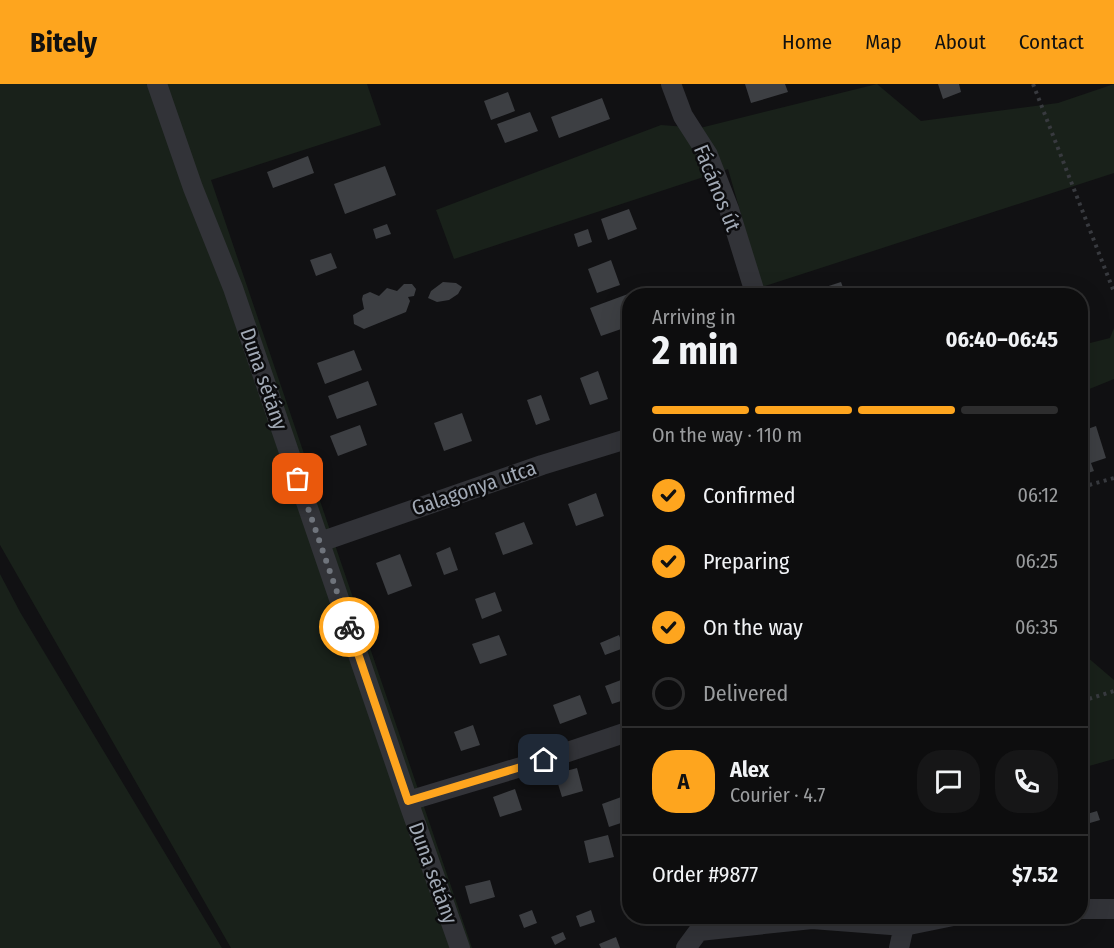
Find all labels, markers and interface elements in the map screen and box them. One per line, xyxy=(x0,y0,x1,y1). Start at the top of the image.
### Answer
text: Bitely xyxy=(30,26,97,59)
text: Home xyxy=(782,29,832,55)
text: Map xyxy=(865,29,902,55)
text: About xyxy=(935,29,986,55)
text: Contact xyxy=(1019,29,1084,55)
street label: Fácános út xyxy=(688,141,746,235)
text: Arriving in xyxy=(652,305,736,329)
street label: Duna sétány xyxy=(234,325,294,434)
text: 06:40–06:45 xyxy=(945,326,1058,353)
text: 2 min xyxy=(652,328,738,374)
text: On the way · 110 m xyxy=(652,423,802,447)
pin xyxy=(272,453,323,504)
street label: Galagonya utca xyxy=(408,455,540,521)
icon: bag xyxy=(281,462,314,495)
icon: check xyxy=(652,479,685,512)
text: Confirmed xyxy=(703,482,796,509)
text: 06:12 xyxy=(1018,483,1058,507)
icon: check xyxy=(652,545,685,578)
text: Preparing xyxy=(703,548,789,575)
text: 06:25 xyxy=(1015,549,1058,573)
courier xyxy=(319,597,379,657)
icon: bike xyxy=(333,611,366,644)
icon: check xyxy=(652,611,685,644)
text: On the way xyxy=(703,614,803,641)
text: 06:35 xyxy=(1015,615,1058,639)
text: Delivered xyxy=(703,680,788,707)
pin xyxy=(518,734,569,785)
icon: home xyxy=(527,743,560,776)
button: chat xyxy=(917,750,980,813)
button: phone xyxy=(995,750,1058,813)
text: Alex xyxy=(730,756,769,783)
text: A xyxy=(678,768,689,795)
text: Courier · 4.7 xyxy=(730,783,825,807)
street label: Duna sétány xyxy=(403,819,464,928)
text: Order #9877 xyxy=(652,861,758,888)
text: $7.52 xyxy=(1012,861,1058,888)

